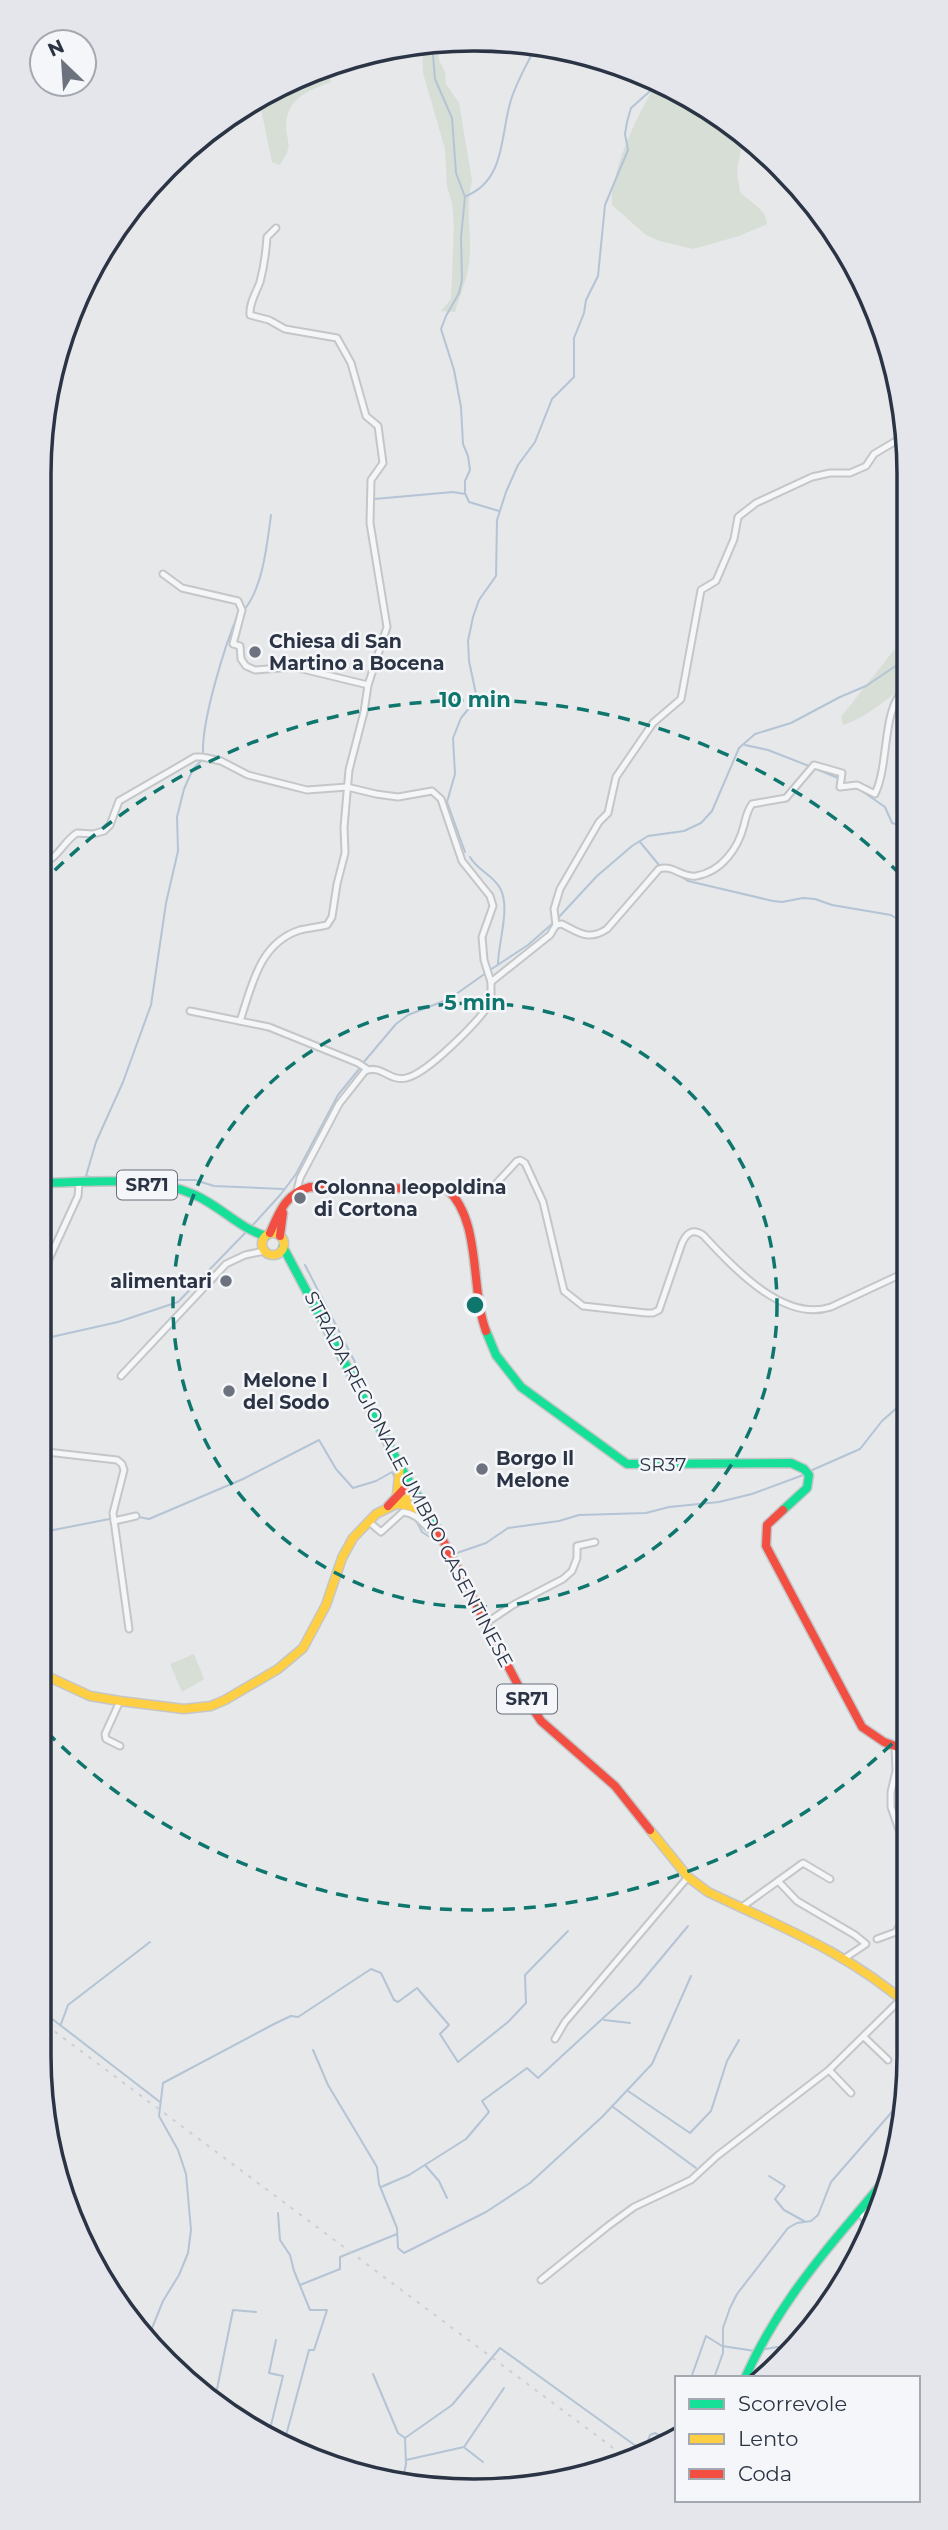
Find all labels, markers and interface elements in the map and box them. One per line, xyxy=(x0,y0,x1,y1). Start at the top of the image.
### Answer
north arrow xyxy=(28,28,98,98)
text: N xyxy=(44,34,68,62)
place label: Chiesa di San Martino a Bocena xyxy=(269,630,444,675)
marker: Chiesa di San Martino a Bocena xyxy=(247,644,263,660)
text: 10 min xyxy=(439,687,511,712)
text: 5 min xyxy=(444,990,506,1015)
road number: SR71 xyxy=(117,1170,177,1200)
place label: Colonna leopoldina di Cortona xyxy=(314,1176,507,1221)
marker: Colonna leopoldina di Cortona xyxy=(292,1190,308,1206)
place label: alimentari xyxy=(110,1270,212,1293)
marker: alimentari xyxy=(218,1273,234,1289)
street label: STRADA REGIONALE UMBRO CASENTINESE xyxy=(299,1287,518,1671)
centre of rings xyxy=(463,1293,487,1317)
place label: Melone I del Sodo xyxy=(243,1369,329,1414)
marker: Melone I del Sodo xyxy=(221,1383,237,1399)
place label: Borgo Il Melone xyxy=(496,1447,574,1492)
street label: SR37 xyxy=(640,1453,686,1476)
marker: Borgo Il Melone xyxy=(474,1461,490,1477)
road number: SR71 xyxy=(497,1684,557,1714)
legend xyxy=(675,2376,920,2502)
text: Scorrevole xyxy=(738,2391,847,2416)
text: Lento xyxy=(738,2426,798,2451)
text: Coda xyxy=(738,2461,792,2486)

